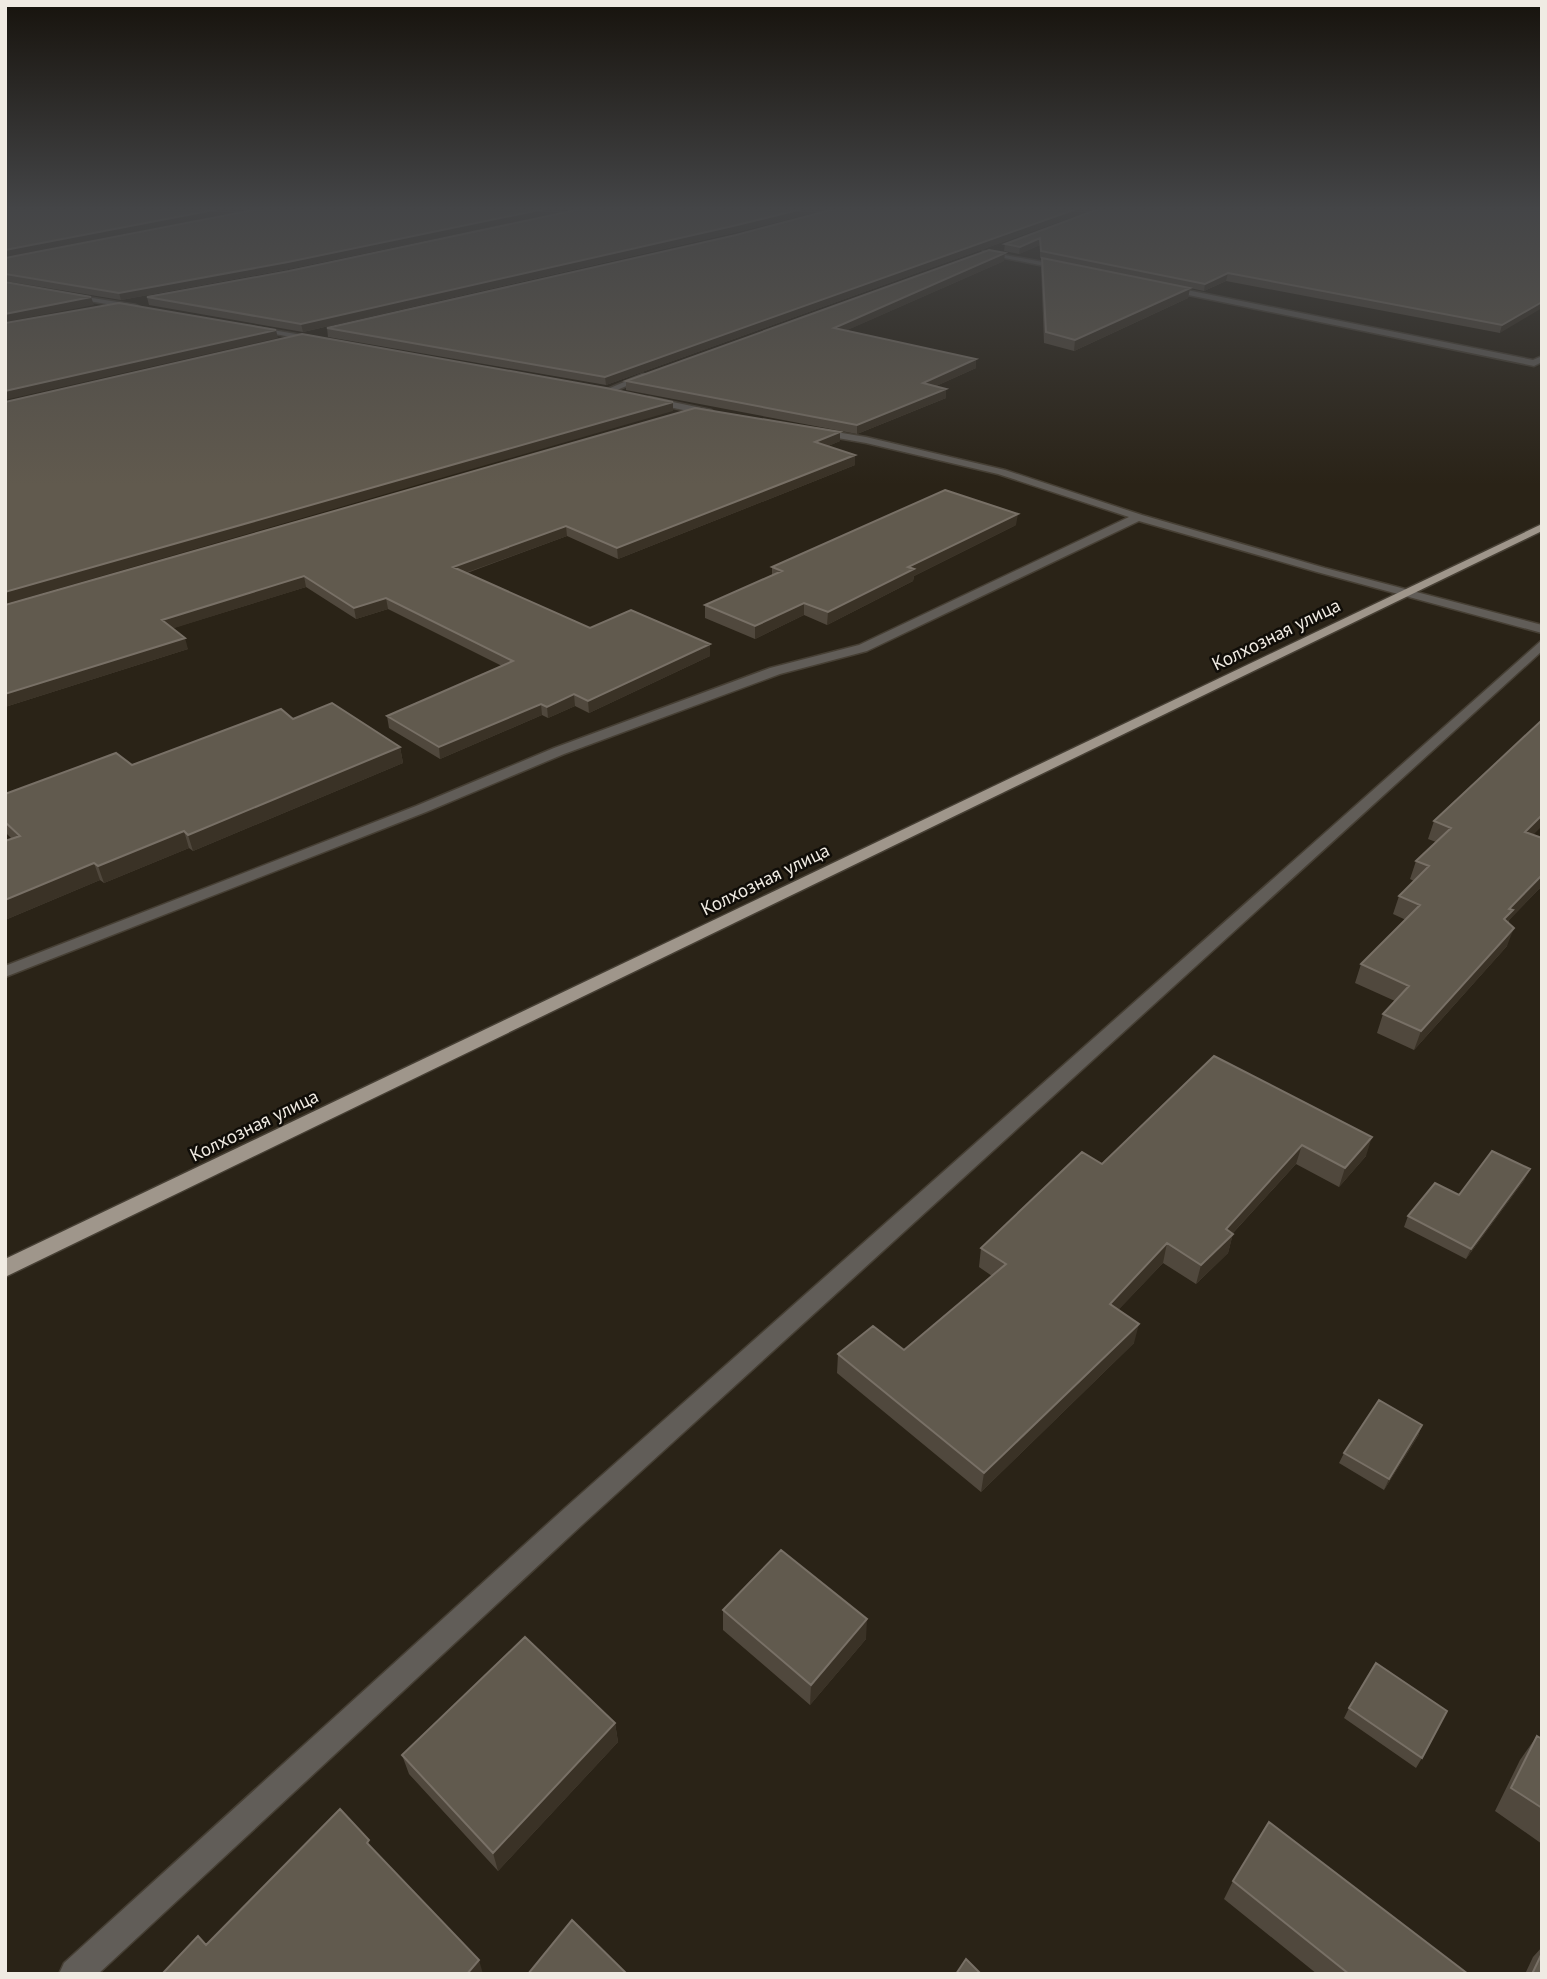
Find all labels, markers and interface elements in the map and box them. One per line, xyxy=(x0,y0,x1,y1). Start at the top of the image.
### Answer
street label: Колхозная улица xyxy=(1208,593,1344,675)
street label: Колхозная улица xyxy=(697,838,833,920)
street label: Колхозная улица xyxy=(186,1084,322,1166)

